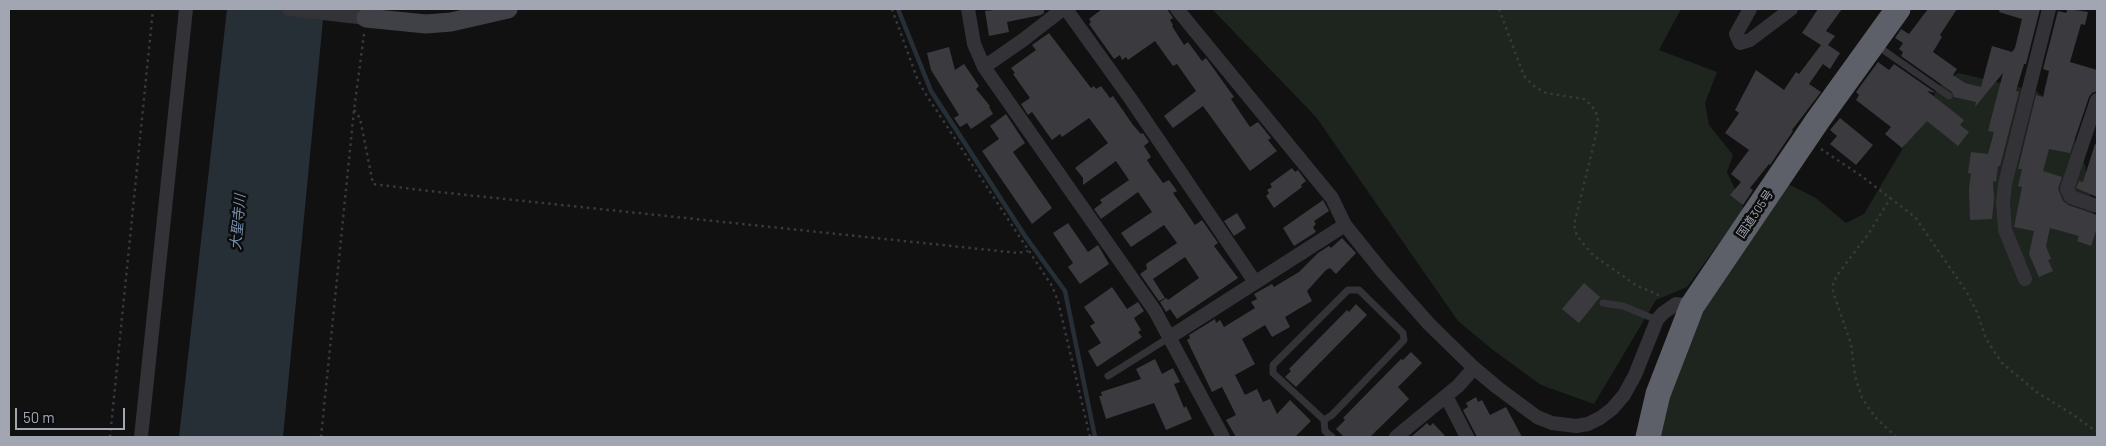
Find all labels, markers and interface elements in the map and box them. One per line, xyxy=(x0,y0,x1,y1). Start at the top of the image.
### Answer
street label: 国道305号 xyxy=(1734,187,1776,241)
water label: 大聖寺川 xyxy=(227,193,249,251)
scale bar xyxy=(18,398,128,430)
text: 50 m xyxy=(23,408,55,426)

